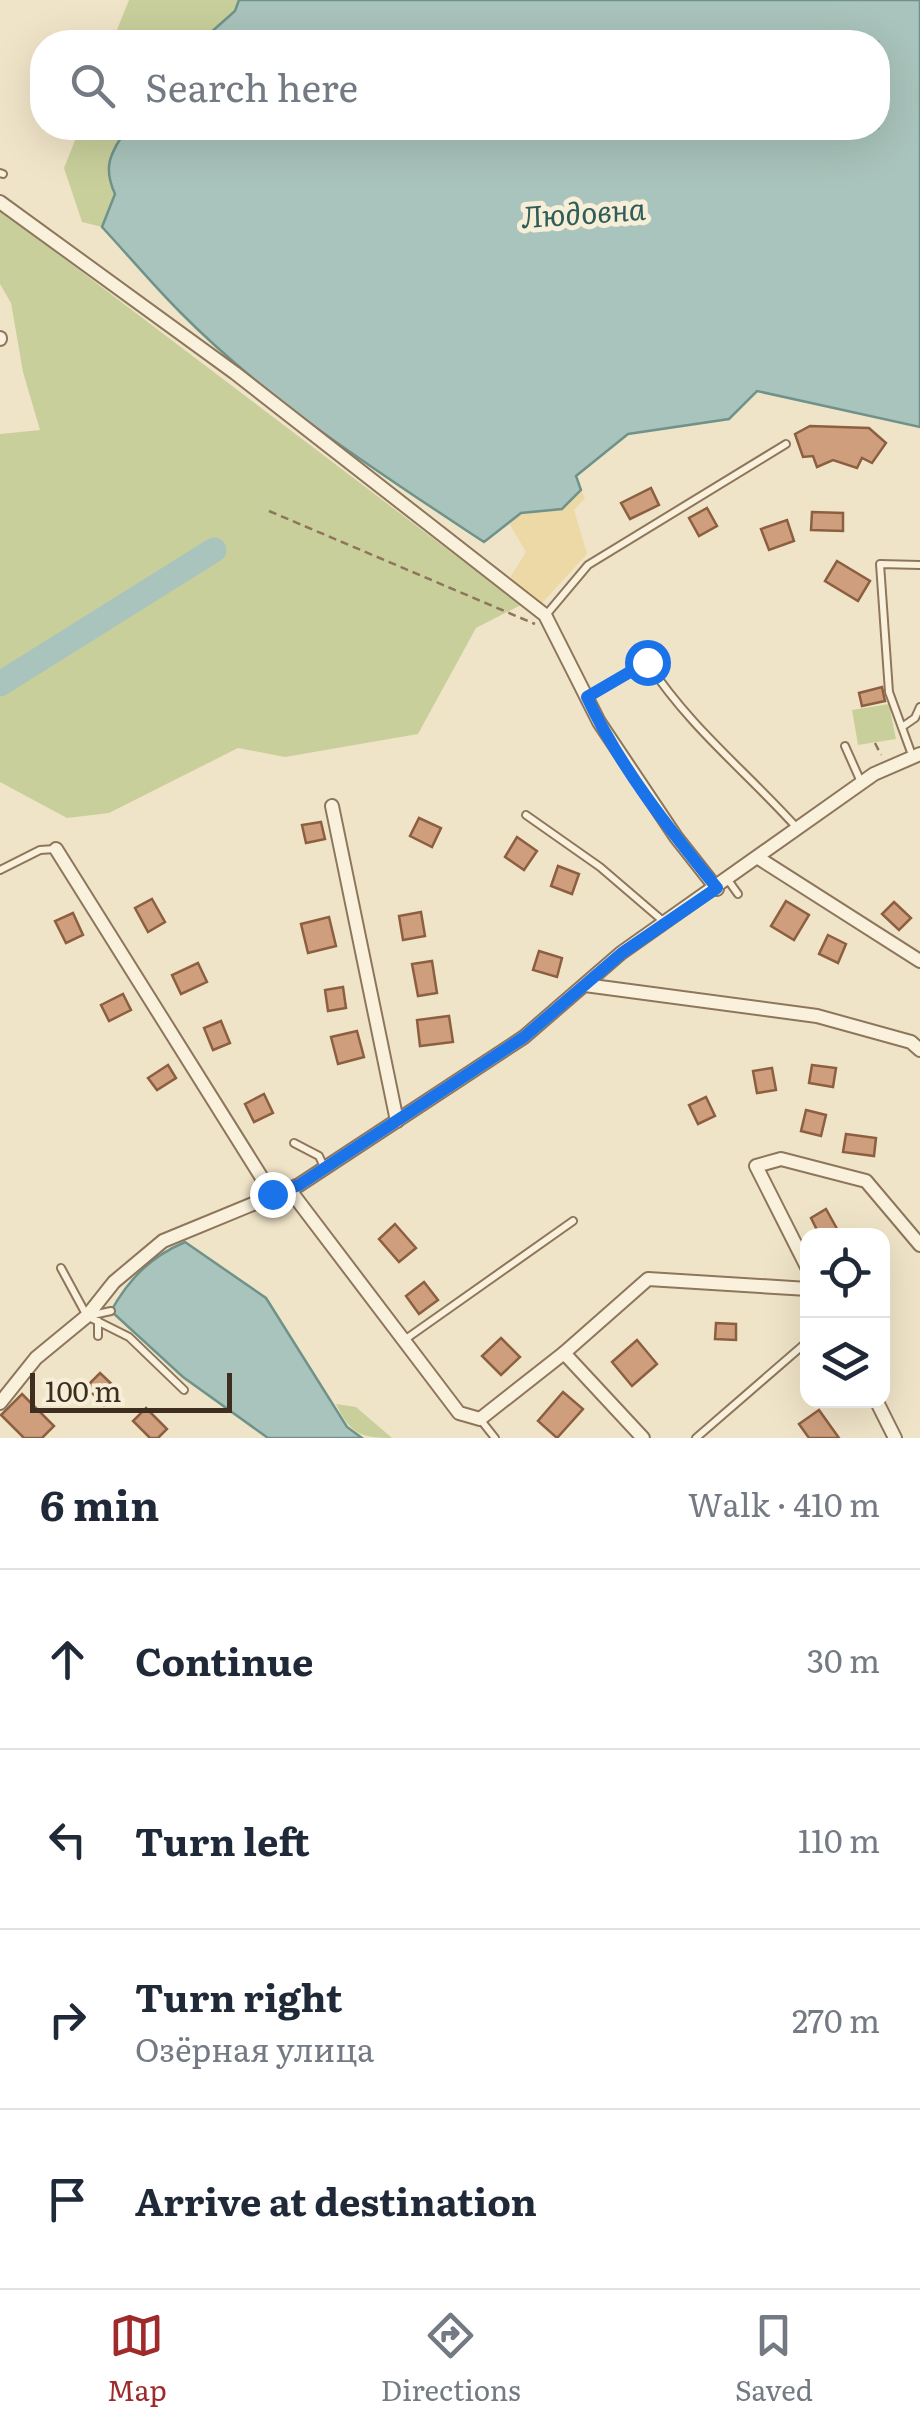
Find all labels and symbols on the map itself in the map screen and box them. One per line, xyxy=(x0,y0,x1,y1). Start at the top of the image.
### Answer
water label: Людовна xyxy=(519,185,647,237)
route start xyxy=(625,640,671,686)
route end xyxy=(250,1172,296,1218)
scale bar xyxy=(30,1368,232,1412)

